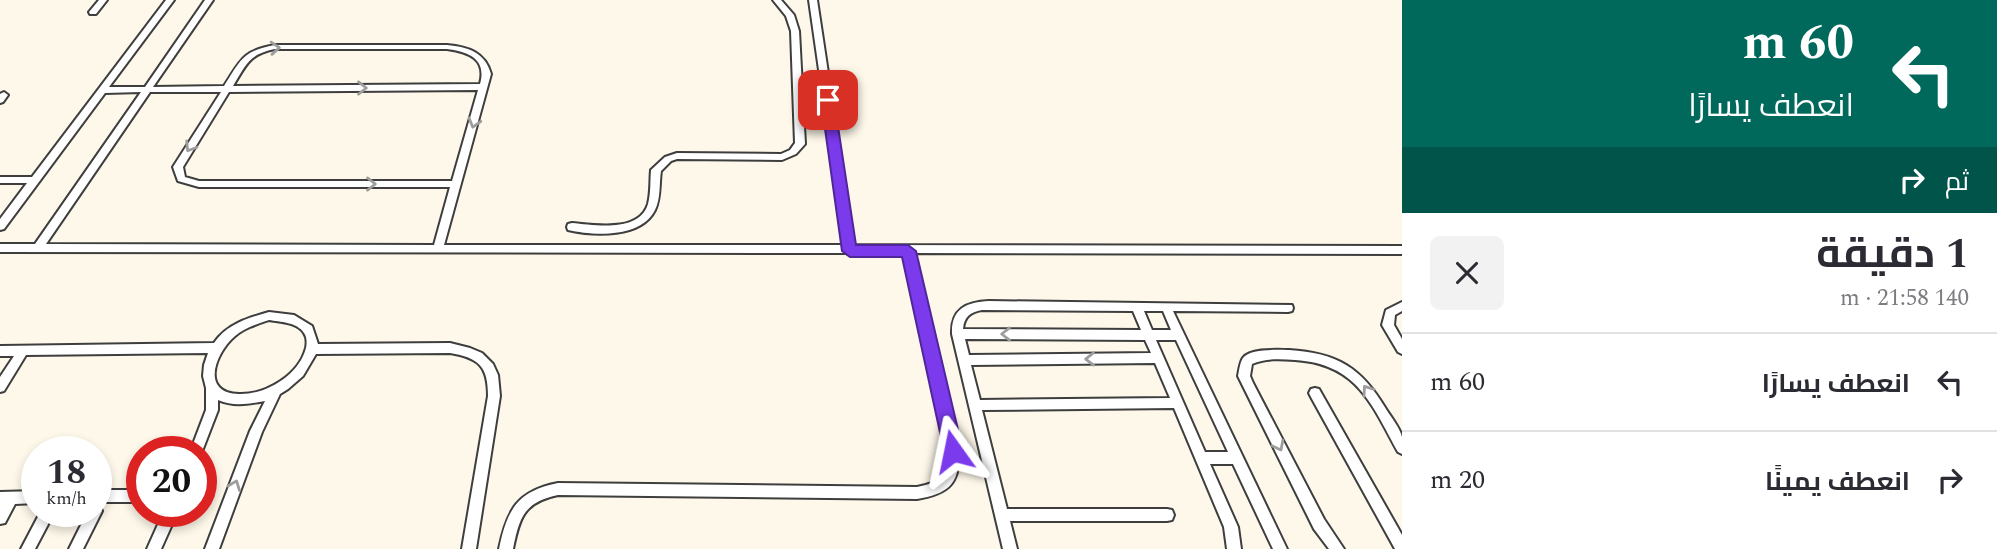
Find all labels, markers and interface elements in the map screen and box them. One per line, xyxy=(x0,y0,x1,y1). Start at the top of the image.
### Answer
text: 60 m xyxy=(1743,6,1854,81)
icon: left xyxy=(1878,28,1969,119)
one-way arrow xyxy=(270,41,281,56)
pin xyxy=(798,70,858,130)
one-way arrow xyxy=(358,80,368,96)
icon: arrive xyxy=(809,81,847,119)
text: انعطف يسارًا xyxy=(1688,82,1854,131)
one-way arrow xyxy=(468,117,482,129)
one-way arrow xyxy=(186,139,199,152)
icon: right xyxy=(1893,161,1931,199)
text: ثم xyxy=(1945,162,1969,202)
one-way arrow xyxy=(366,176,377,192)
text: 1 دقيقة xyxy=(1816,223,1969,286)
button: close xyxy=(1430,236,1504,310)
text: 140 m · 21:58 xyxy=(1840,281,1969,316)
one-way arrow xyxy=(1000,326,1011,342)
one-way arrow xyxy=(1084,351,1094,367)
text: 60 m xyxy=(1430,362,1485,402)
icon: left xyxy=(1931,363,1969,401)
text: انعطف يسارًا xyxy=(1762,364,1910,404)
one-way arrow xyxy=(1363,385,1375,398)
position arrow xyxy=(916,414,990,488)
speed limit sign: 20 xyxy=(126,436,217,527)
one-way arrow xyxy=(1270,438,1284,451)
text: 18 xyxy=(47,446,86,499)
text: 20 m xyxy=(1430,460,1485,500)
icon: right xyxy=(1931,461,1969,499)
text: انعطف يمينًا xyxy=(1765,462,1910,502)
one-way arrow xyxy=(227,480,241,492)
text: km/h xyxy=(46,485,87,512)

